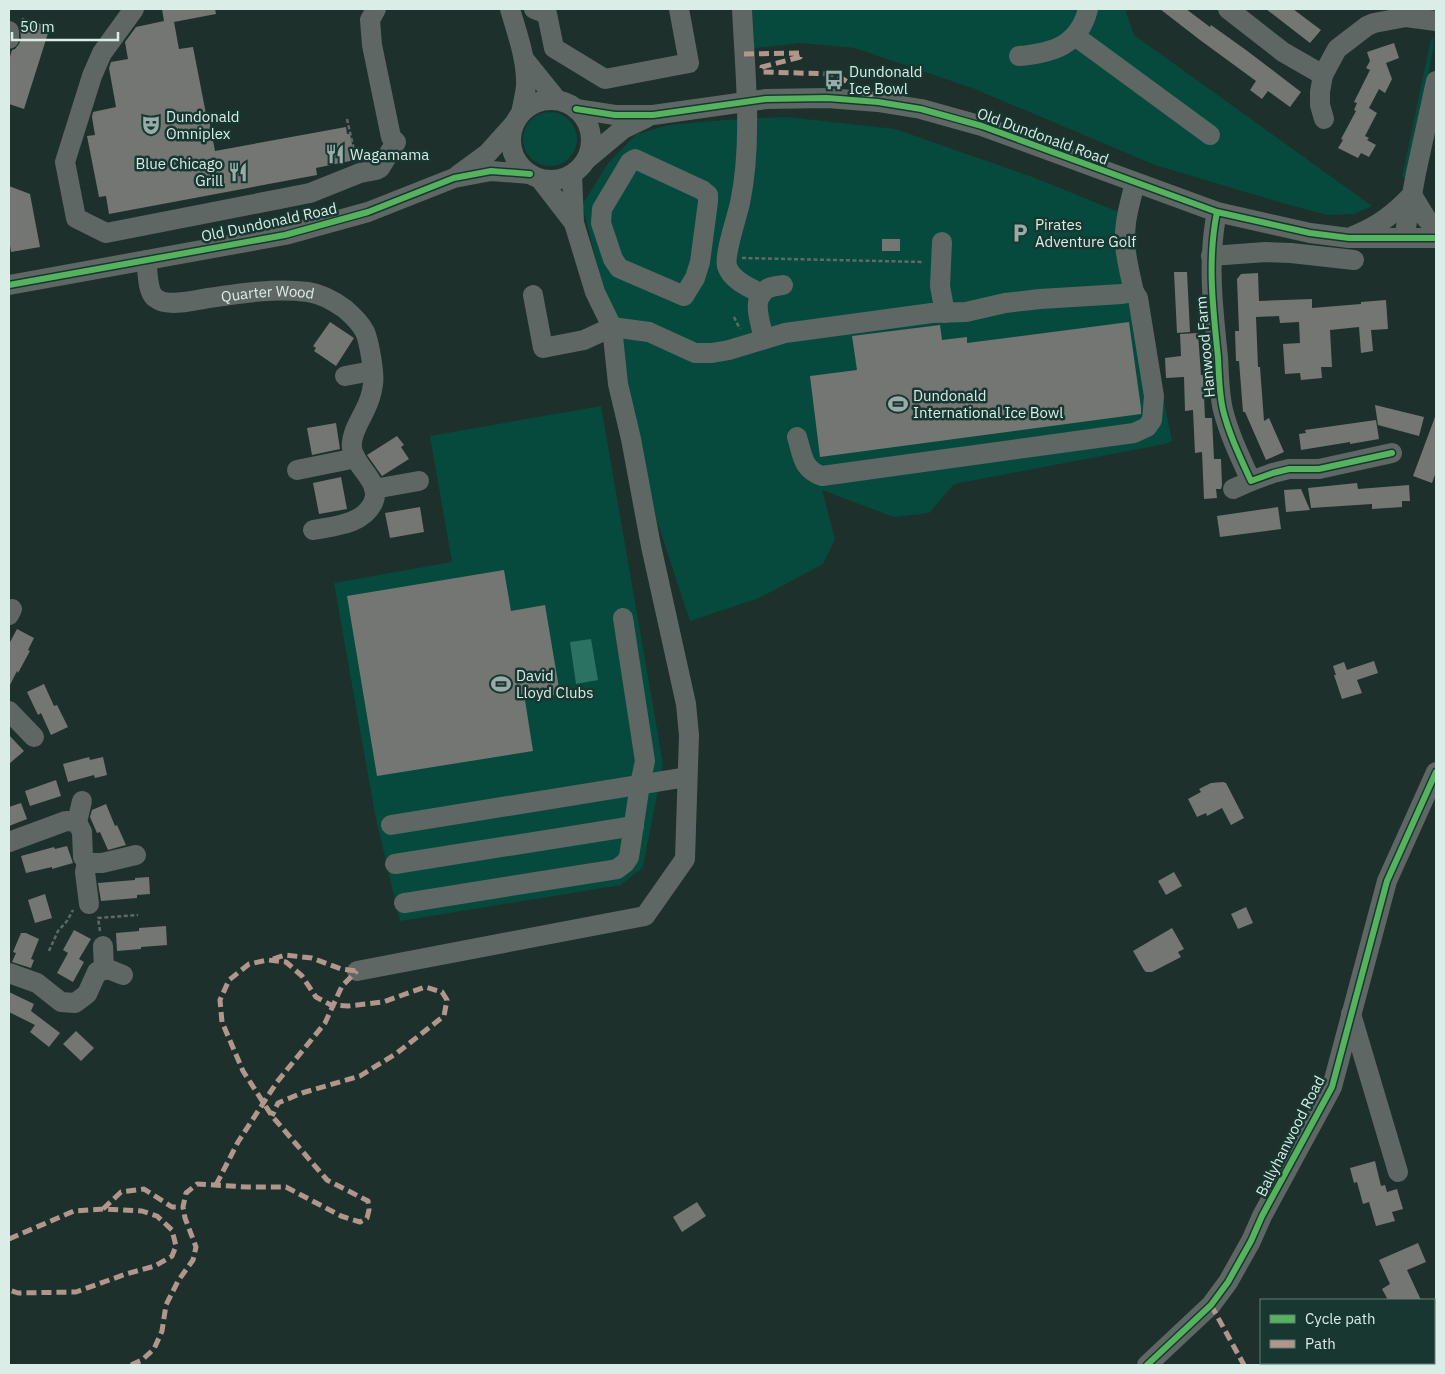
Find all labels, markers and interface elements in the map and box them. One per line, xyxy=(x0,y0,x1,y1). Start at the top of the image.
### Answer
scale bar xyxy=(12,10,119,42)
text: 50 m xyxy=(20,17,55,36)
place label: Dundonald Ice Bowl xyxy=(849,62,923,98)
bus stop icon: Dundonald Ice Bowl xyxy=(823,69,845,91)
street label: Old Dundonald Road xyxy=(975,103,1111,169)
place label: Dundonald Omniplex xyxy=(166,107,240,143)
theatre icon: Dundonald Omniplex xyxy=(140,114,162,136)
restaurant icon: Wagamama xyxy=(324,143,346,165)
place label: Wagamama xyxy=(350,145,429,164)
place label: Blue Chicago Grill xyxy=(135,154,223,190)
restaurant icon: Blue Chicago Grill xyxy=(227,161,249,183)
street label: Old Dundonald Road xyxy=(199,198,339,246)
place label: Pirates Adventure Golf xyxy=(1035,215,1136,251)
parking icon: Pirates Adventure Golf xyxy=(1009,222,1031,244)
street label: Quarter Wood xyxy=(220,281,316,306)
street label: Hanwood Farm xyxy=(1191,295,1219,399)
place label: Dundonald International Ice Bowl xyxy=(913,386,1063,422)
sports icon: Dundonald International Ice Bowl xyxy=(887,393,909,415)
place label: David Lloyd Clubs xyxy=(516,666,594,702)
sports icon: David Lloyd Clubs xyxy=(490,673,512,695)
street label: Ballyhanwood Road xyxy=(1251,1072,1329,1200)
legend xyxy=(1260,1299,1435,1364)
text: Cycle path xyxy=(1305,1309,1376,1328)
text: Path xyxy=(1305,1334,1336,1353)

